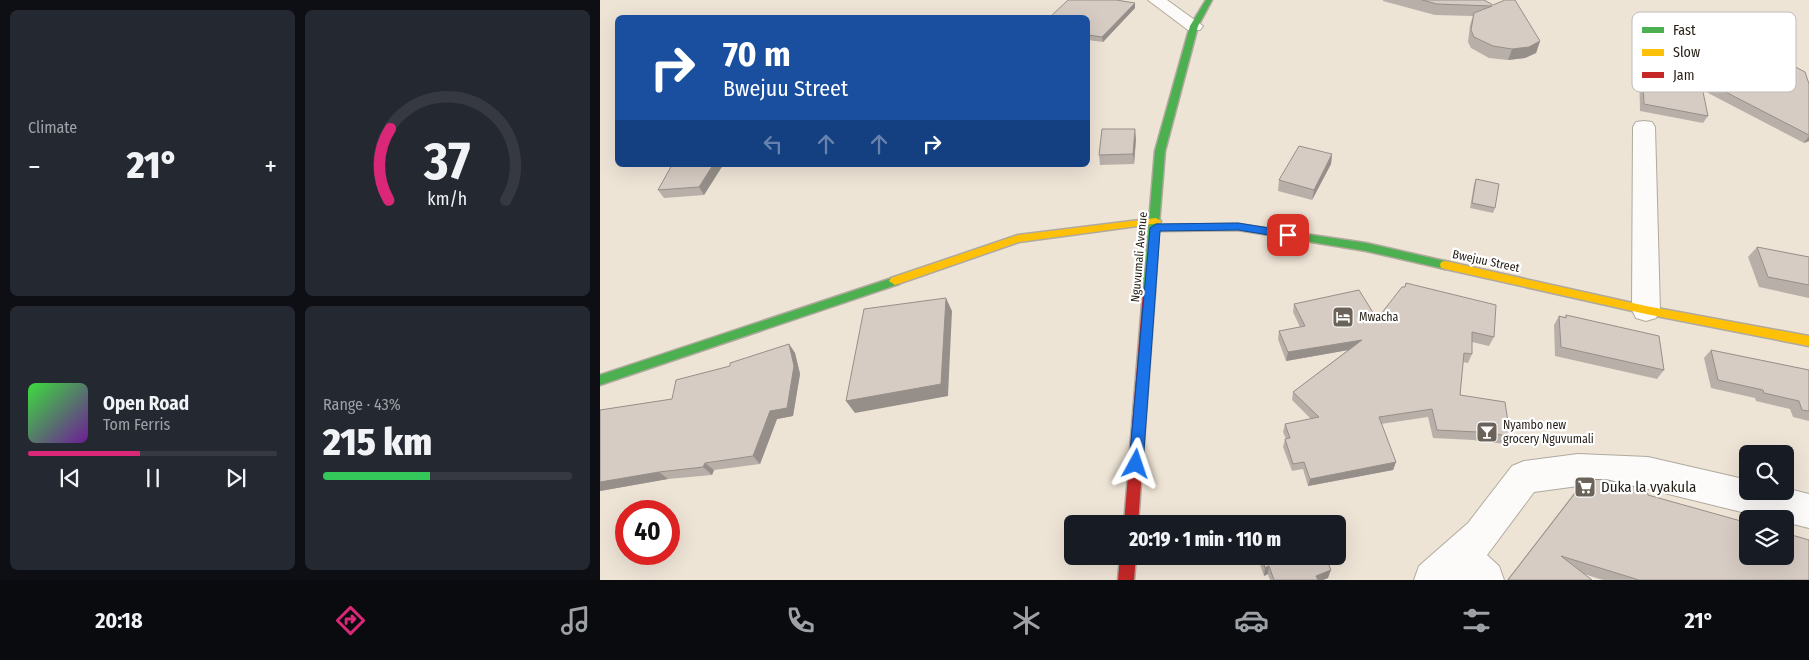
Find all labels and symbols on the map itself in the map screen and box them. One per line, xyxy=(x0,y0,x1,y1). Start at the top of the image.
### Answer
legend xyxy=(1632,12,1796,92)
text: Fast xyxy=(1673,22,1696,39)
text: Slow xyxy=(1673,44,1700,61)
text: Jam xyxy=(1673,67,1694,84)
street label: Nguvumali Avenue xyxy=(1128,211,1150,303)
pin xyxy=(1267,214,1309,256)
street label: Bwejuu Street xyxy=(1451,247,1521,275)
hotel icon: Mwacha xyxy=(1331,305,1355,329)
place label: Mwacha xyxy=(1359,310,1399,324)
place label: Nyambo new grocery Nguvumali xyxy=(1503,418,1594,446)
bar icon: Nyambo new grocery Nguvumali xyxy=(1475,420,1499,444)
position arrow xyxy=(1109,437,1161,489)
supermarket icon: Duka la vyakula xyxy=(1573,475,1597,499)
place label: Duka la vyakula xyxy=(1601,478,1696,496)
speed limit sign: 40 xyxy=(615,500,680,565)

